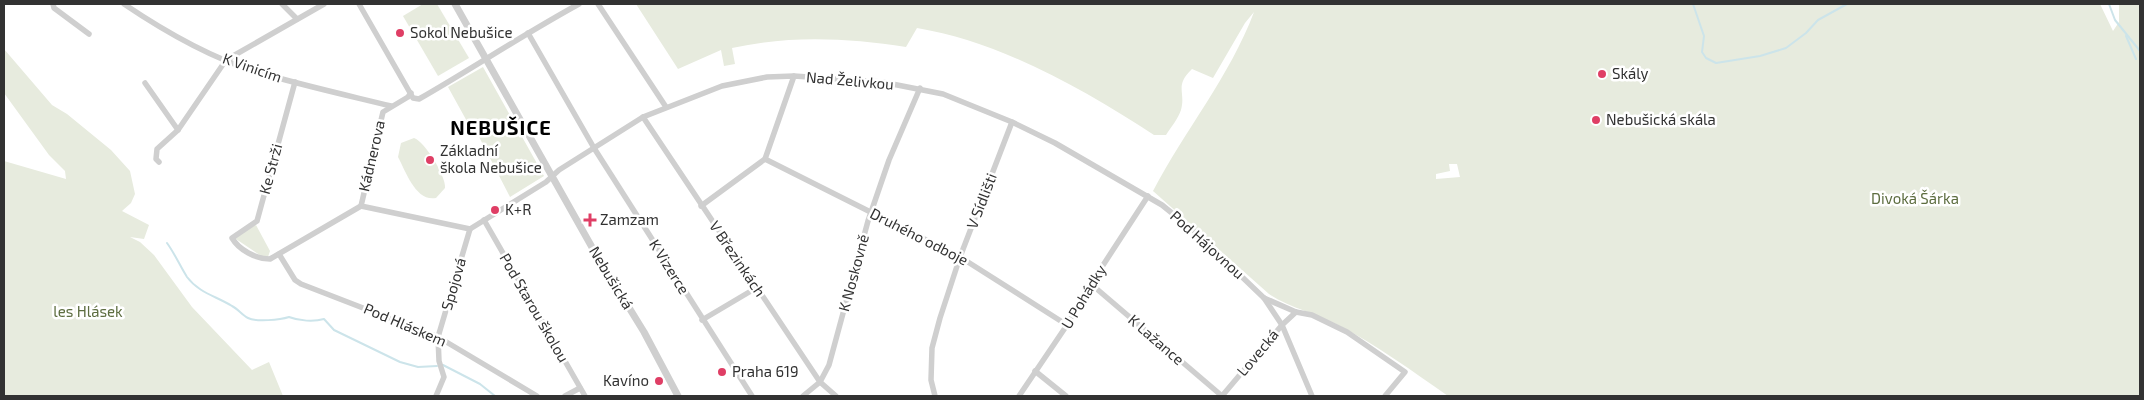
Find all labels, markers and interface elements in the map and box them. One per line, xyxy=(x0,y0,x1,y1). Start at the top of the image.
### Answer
place label: Sokol Nebušice xyxy=(410,23,513,41)
marker: Sokol Nebušice xyxy=(394,27,406,39)
street label: K Vinicím xyxy=(220,49,284,86)
place label: Skály xyxy=(1612,64,1648,82)
street label: Nad Želivkou xyxy=(806,67,895,93)
marker: Skály xyxy=(1596,68,1608,80)
place label: Nebušická skála xyxy=(1606,110,1716,128)
marker: Nebušická skála xyxy=(1590,114,1602,126)
district label: NEBUŠICE xyxy=(450,115,552,139)
street label: Kádnerova xyxy=(354,118,388,193)
place label: Základní škola Nebušice xyxy=(440,141,542,176)
street label: Ke Strži xyxy=(255,142,285,196)
marker: Základní škola Nebušice xyxy=(424,154,436,166)
street label: V Sídlišti xyxy=(962,170,1000,231)
park label: Divoká Šárka xyxy=(1871,189,1959,207)
place label: K+R xyxy=(505,200,531,218)
marker: K+R xyxy=(489,204,501,216)
street label: Druhého odboje xyxy=(867,204,972,270)
street label: Pod Hájovnou xyxy=(1166,206,1248,283)
place label: Zamzam xyxy=(600,210,659,228)
marker: Zamzam xyxy=(584,214,596,226)
street label: V Březinkách xyxy=(706,217,770,300)
street label: K Noskovně xyxy=(834,232,872,313)
street label: K Vizerce xyxy=(646,236,694,297)
street label: Nebušická xyxy=(586,243,638,312)
street label: Pod Starou školou xyxy=(496,250,573,365)
street label: Spojová xyxy=(437,255,470,312)
street label: U Pohádky xyxy=(1057,261,1109,332)
street label: Pod Hláskem xyxy=(361,299,449,350)
park label: les Hlásek xyxy=(53,302,123,320)
street label: K Lažance xyxy=(1125,310,1188,368)
street label: Lovecká xyxy=(1233,325,1282,379)
place label: Praha 619 xyxy=(732,362,799,380)
marker: Praha 619 xyxy=(716,366,728,378)
place label: Kavíno xyxy=(603,371,649,389)
marker: Kavíno xyxy=(653,375,665,387)

